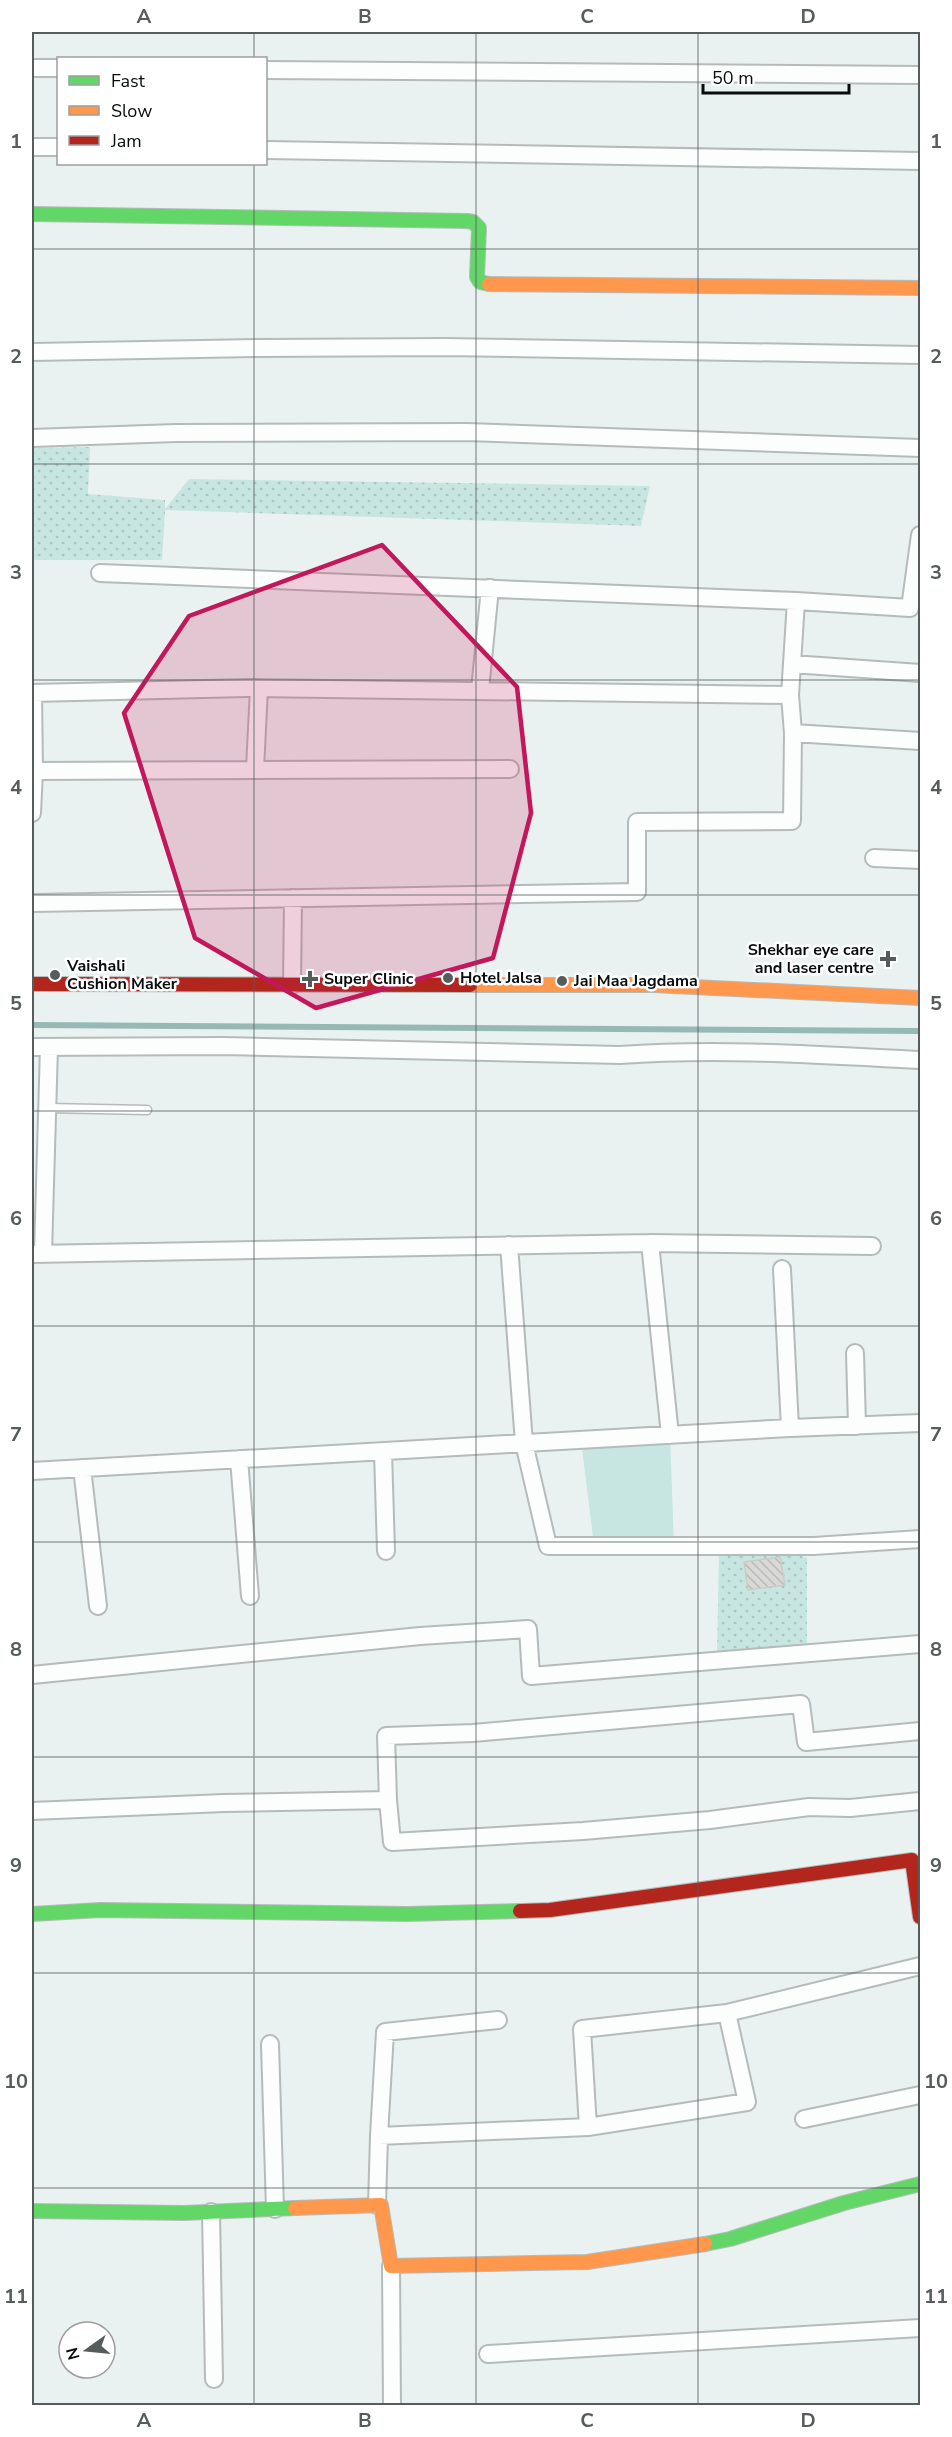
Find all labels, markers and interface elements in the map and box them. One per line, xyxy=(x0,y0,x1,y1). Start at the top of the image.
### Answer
text: A xyxy=(137,3,152,30)
text: B xyxy=(358,3,372,30)
text: C xyxy=(580,3,594,30)
text: D xyxy=(800,3,816,30)
legend xyxy=(57,57,267,165)
scale bar xyxy=(703,57,848,95)
text: 50 m xyxy=(712,66,754,90)
text: Fast xyxy=(111,69,146,93)
text: Slow xyxy=(111,99,152,123)
text: 1 xyxy=(10,128,22,155)
text: 1 xyxy=(930,128,942,155)
text: Jam xyxy=(110,129,142,153)
text: 2 xyxy=(10,343,22,370)
text: 2 xyxy=(930,343,942,370)
text: 3 xyxy=(10,559,22,586)
text: 3 xyxy=(930,559,942,586)
text: 4 xyxy=(10,774,22,801)
text: 4 xyxy=(930,774,942,801)
place label: Shekhar eye care and laser centre xyxy=(748,939,874,979)
marker: Shekhar eye care and laser centre xyxy=(879,950,897,968)
place label: Vaishali Cushion Maker xyxy=(66,955,178,995)
place label: Hotel Jalsa xyxy=(460,967,542,989)
marker: Vaishali Cushion Maker xyxy=(48,968,62,982)
place label: Super Clinic xyxy=(324,968,414,990)
marker: Super Clinic xyxy=(301,970,319,988)
place label: Jai Maa Jagdama xyxy=(573,970,698,992)
marker: Hotel Jalsa xyxy=(441,971,455,985)
marker: Jai Maa Jagdama xyxy=(555,974,569,988)
text: 5 xyxy=(10,990,22,1017)
text: 5 xyxy=(930,990,942,1017)
text: 6 xyxy=(10,1205,22,1232)
text: 6 xyxy=(930,1205,942,1232)
text: 7 xyxy=(10,1421,22,1448)
text: 7 xyxy=(930,1421,942,1448)
text: 8 xyxy=(10,1636,22,1663)
text: 8 xyxy=(930,1636,942,1663)
text: 9 xyxy=(10,1852,22,1879)
text: 9 xyxy=(930,1852,942,1879)
text: 10 xyxy=(4,2068,28,2095)
text: 10 xyxy=(924,2068,948,2095)
text: 11 xyxy=(4,2283,28,2310)
text: 11 xyxy=(924,2283,948,2310)
north arrow xyxy=(57,2320,117,2380)
text: N xyxy=(61,2345,86,2362)
text: A xyxy=(137,2407,152,2434)
text: B xyxy=(358,2407,372,2434)
text: C xyxy=(580,2407,594,2434)
text: D xyxy=(800,2407,816,2434)

